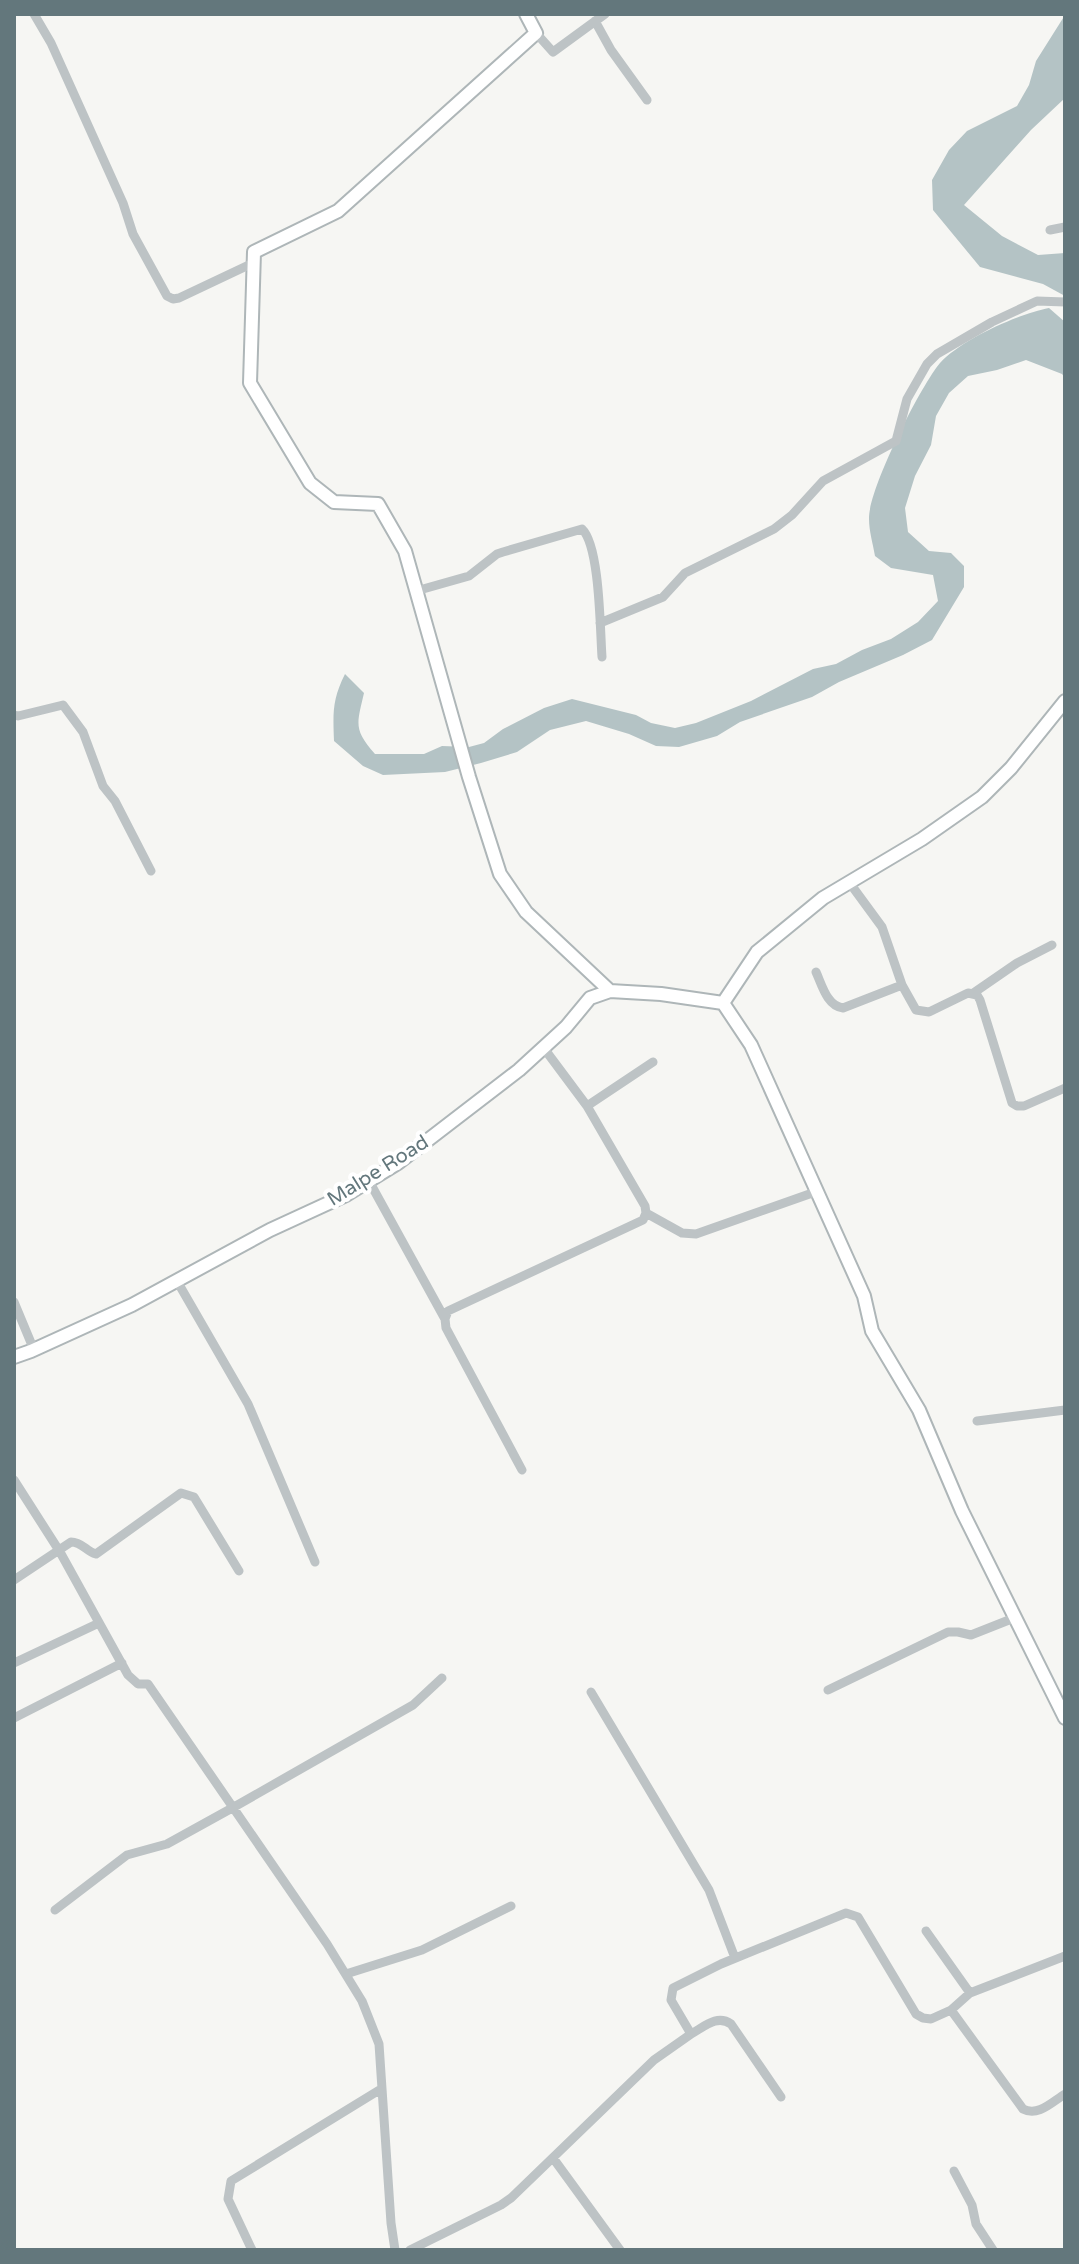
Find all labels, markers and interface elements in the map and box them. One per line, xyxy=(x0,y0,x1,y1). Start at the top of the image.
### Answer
street label: Malpe Road xyxy=(323,1130,433,1212)

